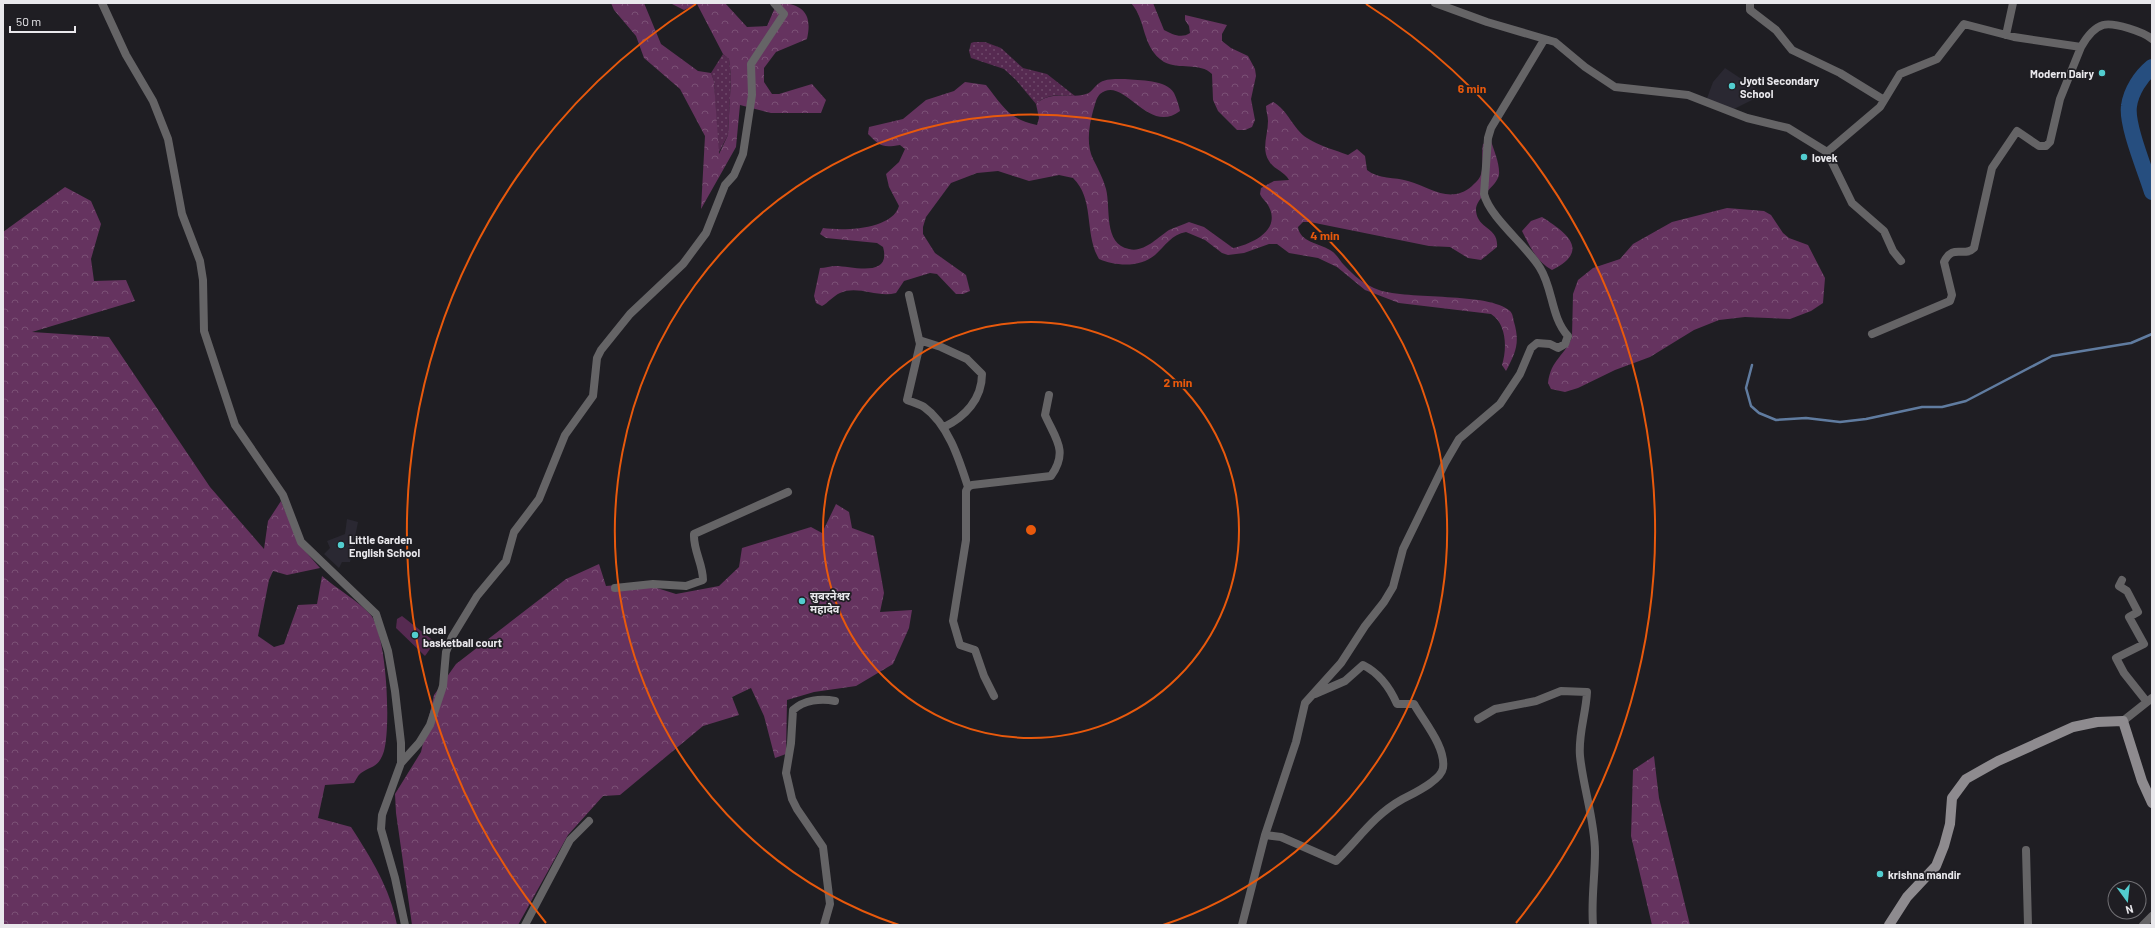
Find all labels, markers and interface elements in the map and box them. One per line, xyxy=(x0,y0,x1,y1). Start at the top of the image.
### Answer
scale bar xyxy=(10,8,75,34)
text: 50 m xyxy=(16,14,41,28)
place label: Modern Dairy xyxy=(2030,67,2094,80)
marker: Modern Dairy xyxy=(2097,68,2107,78)
place label: Jyoti Secondary School xyxy=(1740,74,1820,100)
text: 6 min xyxy=(1458,81,1486,95)
marker: Jyoti Secondary School xyxy=(1727,81,1737,91)
place label: lovek xyxy=(1812,151,1838,164)
marker: lovek xyxy=(1799,152,1809,162)
text: 4 min xyxy=(1310,228,1340,242)
text: 2 min xyxy=(1164,375,1192,389)
centre of rings xyxy=(1024,523,1038,537)
place label: Little Garden English School xyxy=(349,533,420,559)
marker: Little Garden English School xyxy=(336,540,346,550)
place label: सुबरनेश्वर महादेव xyxy=(810,589,851,615)
marker: सुबरनेश्वर महादेव xyxy=(797,596,807,606)
place label: local basketball court xyxy=(423,623,502,649)
marker: local basketball court xyxy=(410,630,420,640)
place label: krishna mandir xyxy=(1888,868,1961,881)
marker: krishna mandir xyxy=(1875,869,1885,879)
north arrow xyxy=(2107,880,2147,920)
text: N xyxy=(2124,903,2135,917)

